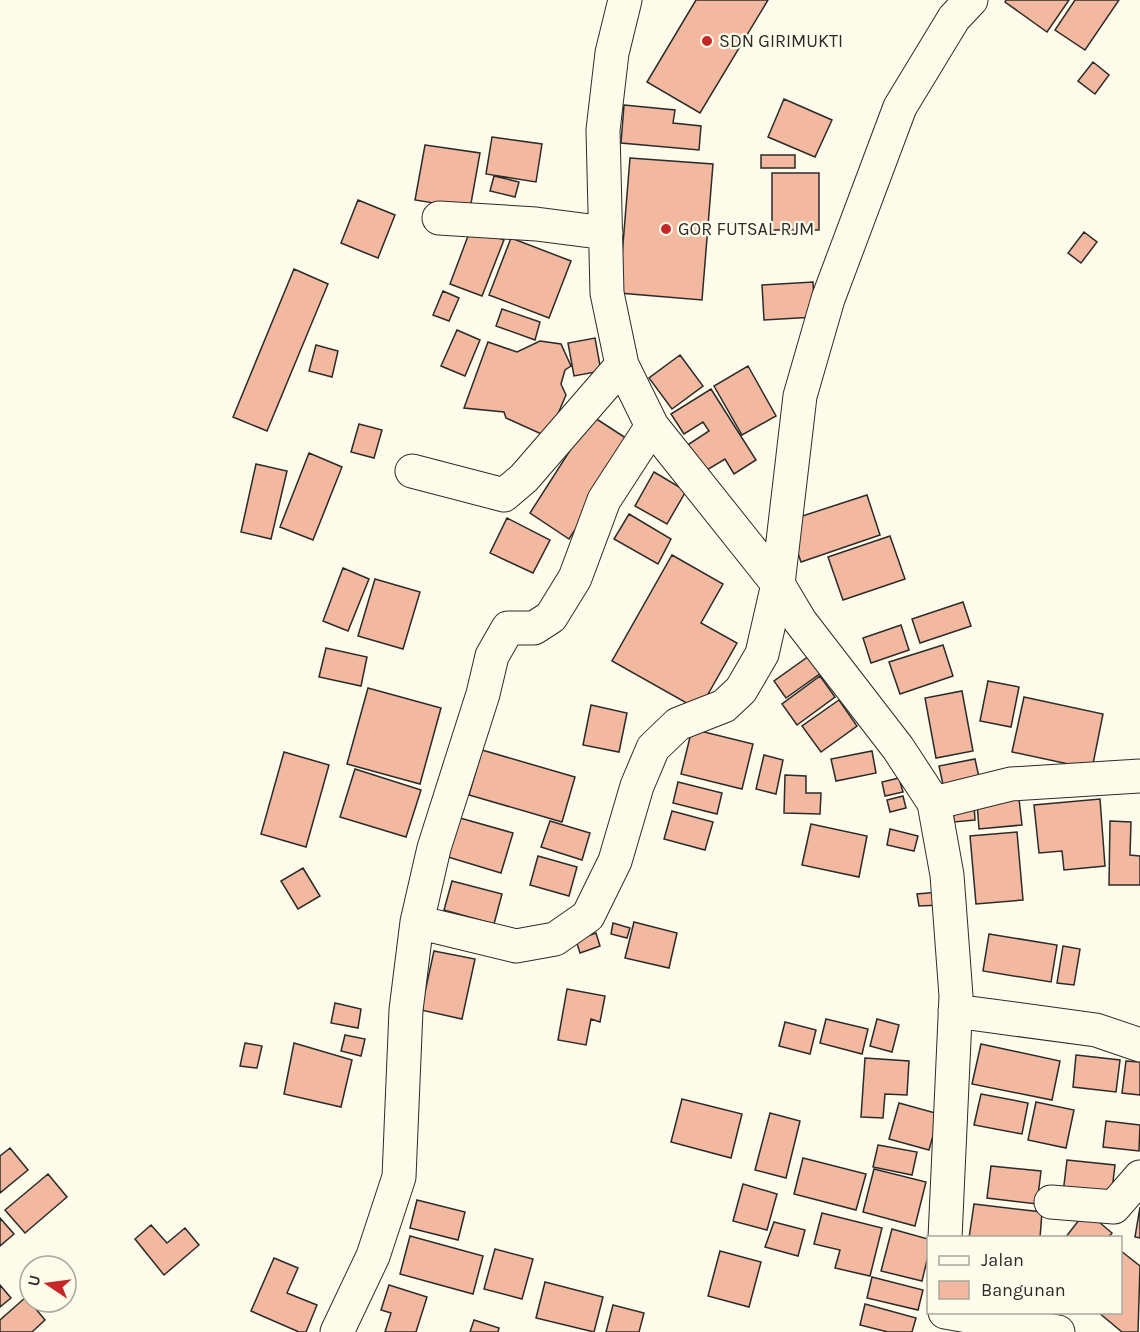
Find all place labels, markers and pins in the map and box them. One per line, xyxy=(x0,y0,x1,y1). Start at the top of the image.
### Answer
place label: SDN GIRIMUKTI xyxy=(719,30,843,52)
marker: SDN GIRIMUKTI xyxy=(700,34,714,48)
place label: GOR FUTSAL RJM xyxy=(678,218,814,240)
marker: GOR FUTSAL RJM xyxy=(659,222,673,236)

